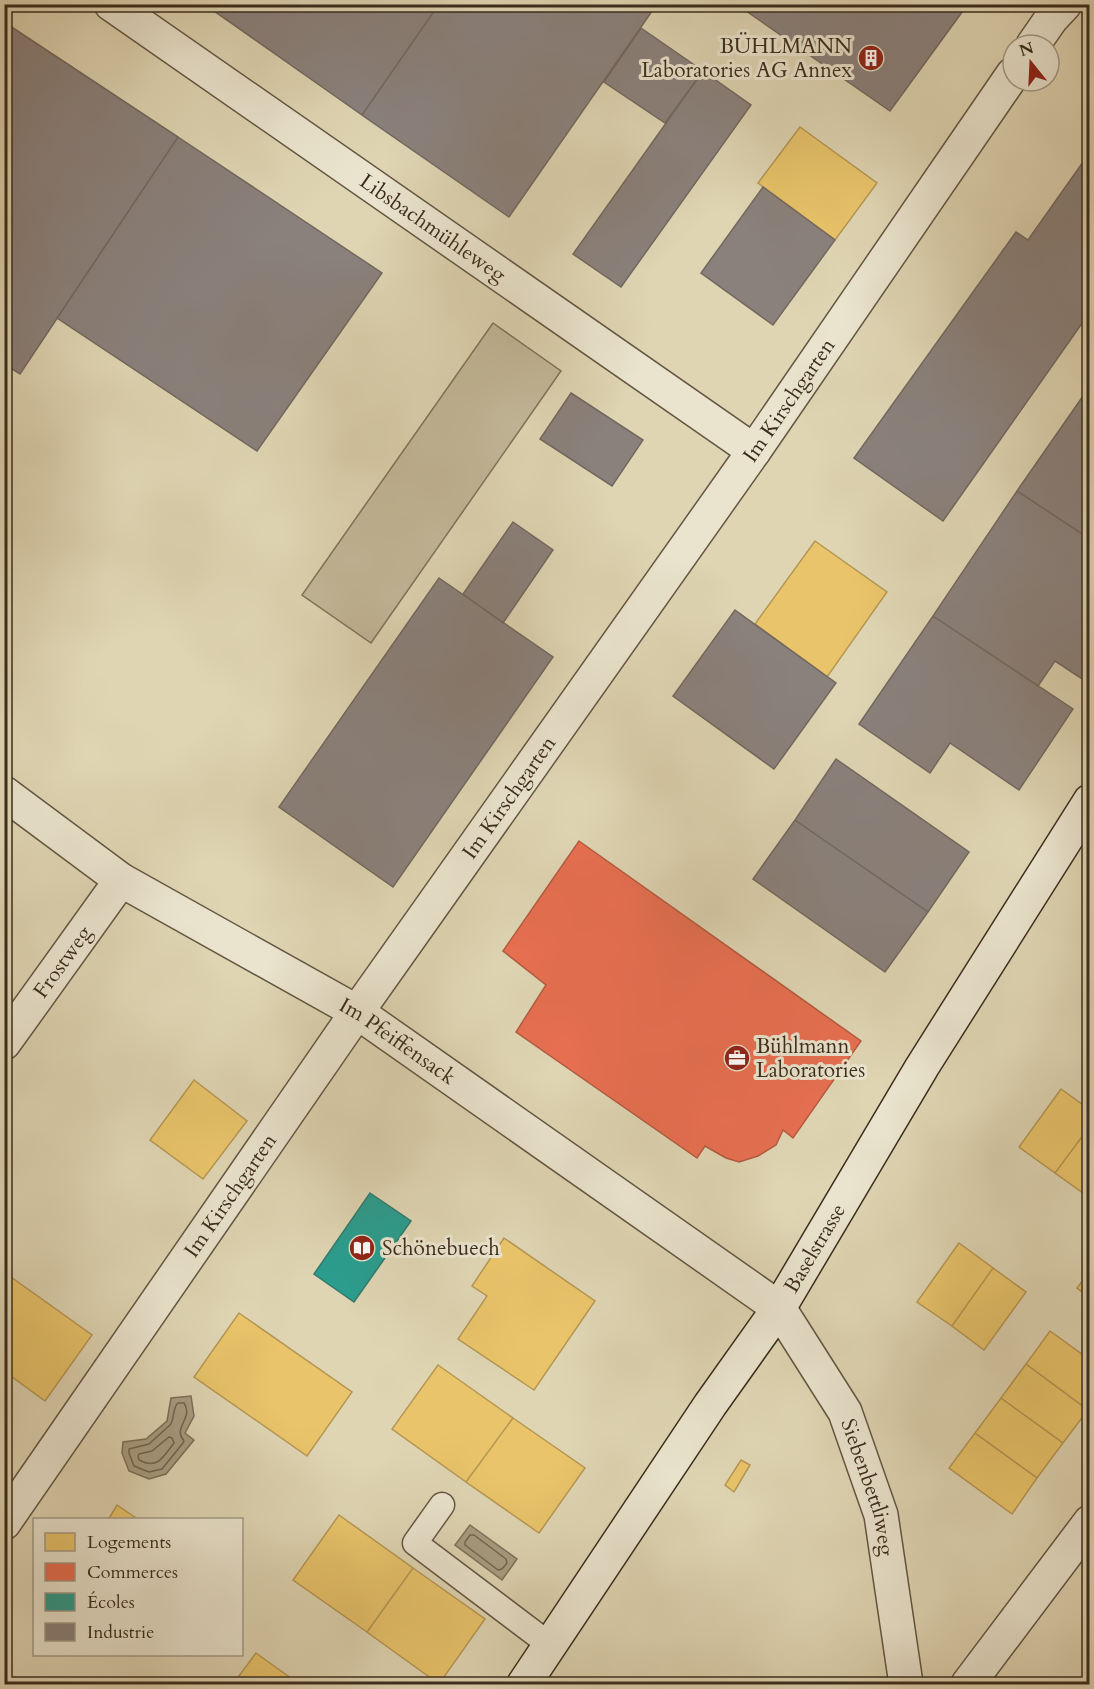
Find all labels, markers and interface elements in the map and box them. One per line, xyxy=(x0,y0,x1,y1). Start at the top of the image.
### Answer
place label: BÜHLMANN Laboratories AG Annex xyxy=(641,32,853,85)
north arrow xyxy=(1001,33,1061,93)
text: N xyxy=(1017,37,1037,62)
building icon: BÜHLMANN Laboratories AG Annex xyxy=(856,43,886,73)
street label: Libsbachmühleweg xyxy=(354,167,512,289)
street label: Im Kirschgarten xyxy=(736,332,842,468)
street label: Im Kirschgarten xyxy=(455,730,563,865)
street label: Frostweg xyxy=(26,919,98,1004)
street label: Im Pfeiffensack xyxy=(334,990,462,1092)
place label: Bühlmann Laboratories xyxy=(756,1032,865,1085)
office icon: Bühlmann Laboratories xyxy=(722,1043,752,1073)
street label: Im Kirschgarten xyxy=(177,1128,283,1263)
street label: Baselstrasse xyxy=(777,1198,852,1298)
library icon: Schönebuech xyxy=(347,1233,377,1263)
place label: Schönebuech xyxy=(382,1234,500,1263)
street label: Siebenbettliweg xyxy=(834,1415,901,1558)
legend xyxy=(33,1518,243,1656)
text: Logements xyxy=(87,1530,171,1555)
text: Commerces xyxy=(87,1560,178,1585)
text: Écoles xyxy=(87,1590,135,1615)
text: Industrie xyxy=(87,1620,154,1645)

